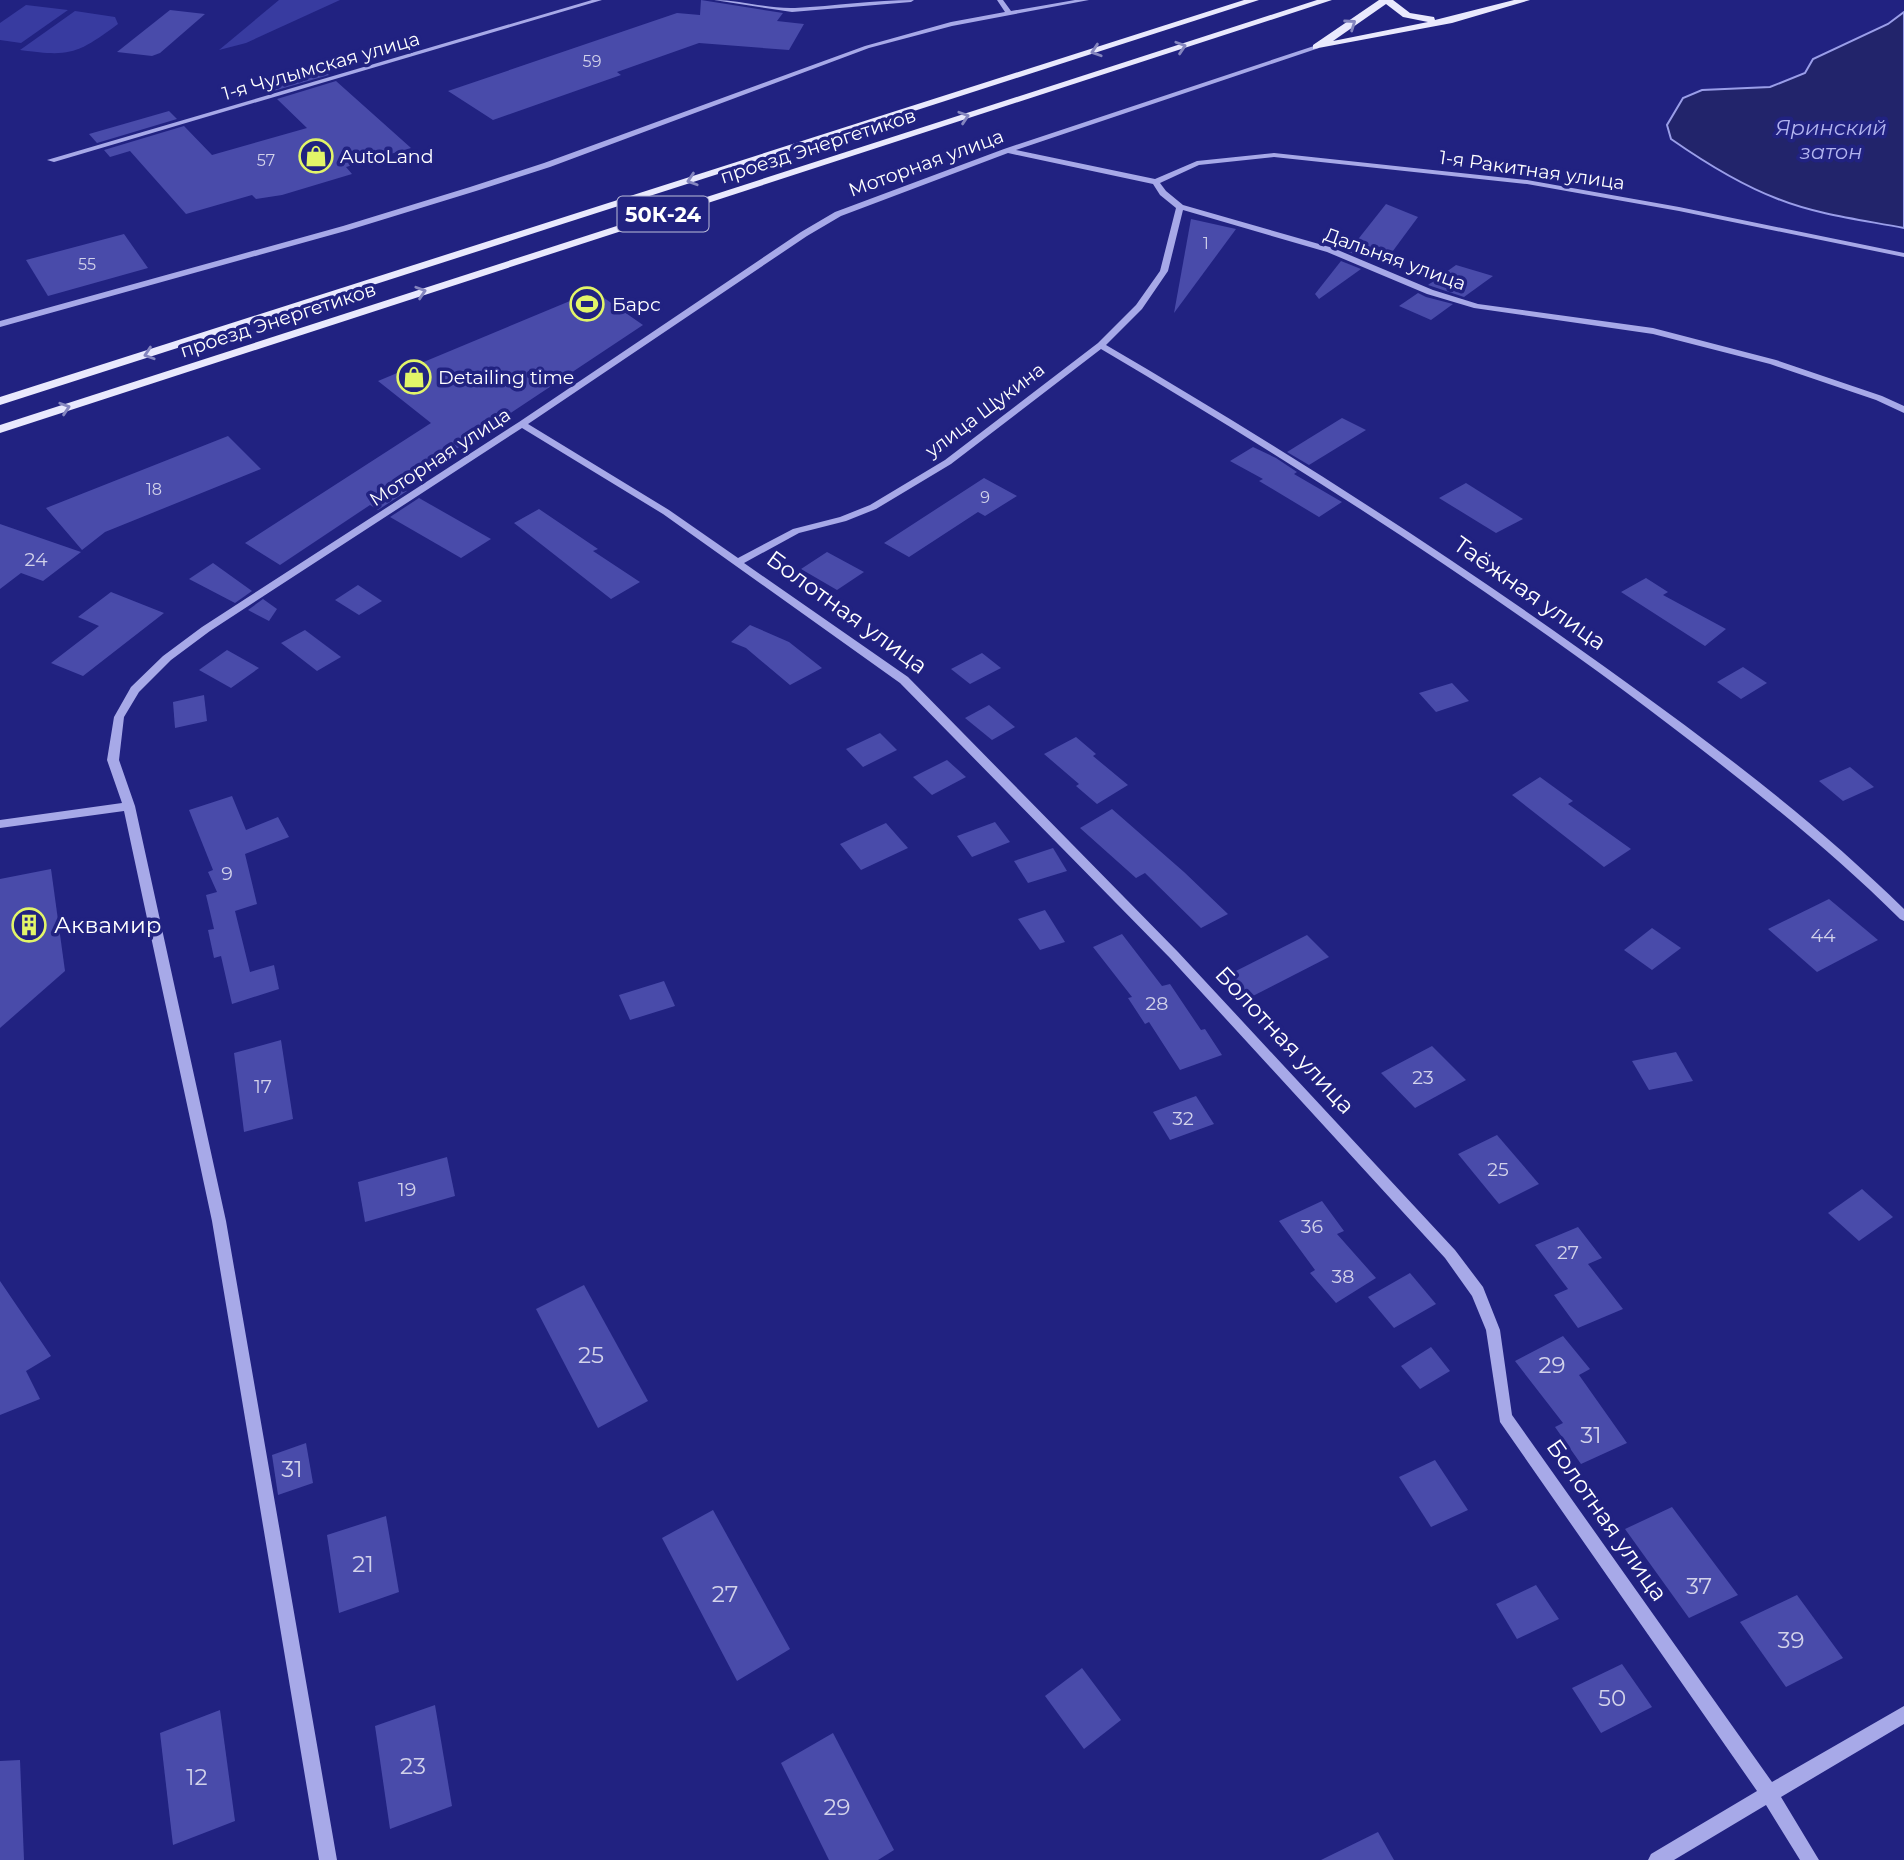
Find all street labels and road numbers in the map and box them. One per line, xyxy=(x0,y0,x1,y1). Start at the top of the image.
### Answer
street label: 1-я Чулымская улица xyxy=(220,27,422,105)
street label: проезд Энергетиков xyxy=(717,103,919,189)
street label: Моторная улица xyxy=(845,124,1007,202)
street label: 1-я Ракитная улица xyxy=(1438,146,1626,194)
road number: 50К-24 xyxy=(618,196,708,232)
street label: Дальняя улица xyxy=(1321,223,1469,295)
street label: проезд Энергетиков xyxy=(177,277,379,363)
street label: улица Щукина xyxy=(920,358,1049,463)
street label: Моторная улица xyxy=(365,403,515,511)
street label: Таёжная улица xyxy=(1448,530,1612,656)
street label: Болотная улица xyxy=(761,544,933,680)
street label: Болотная улица xyxy=(1209,960,1361,1120)
street label: Болотная улица xyxy=(1541,1434,1673,1606)

